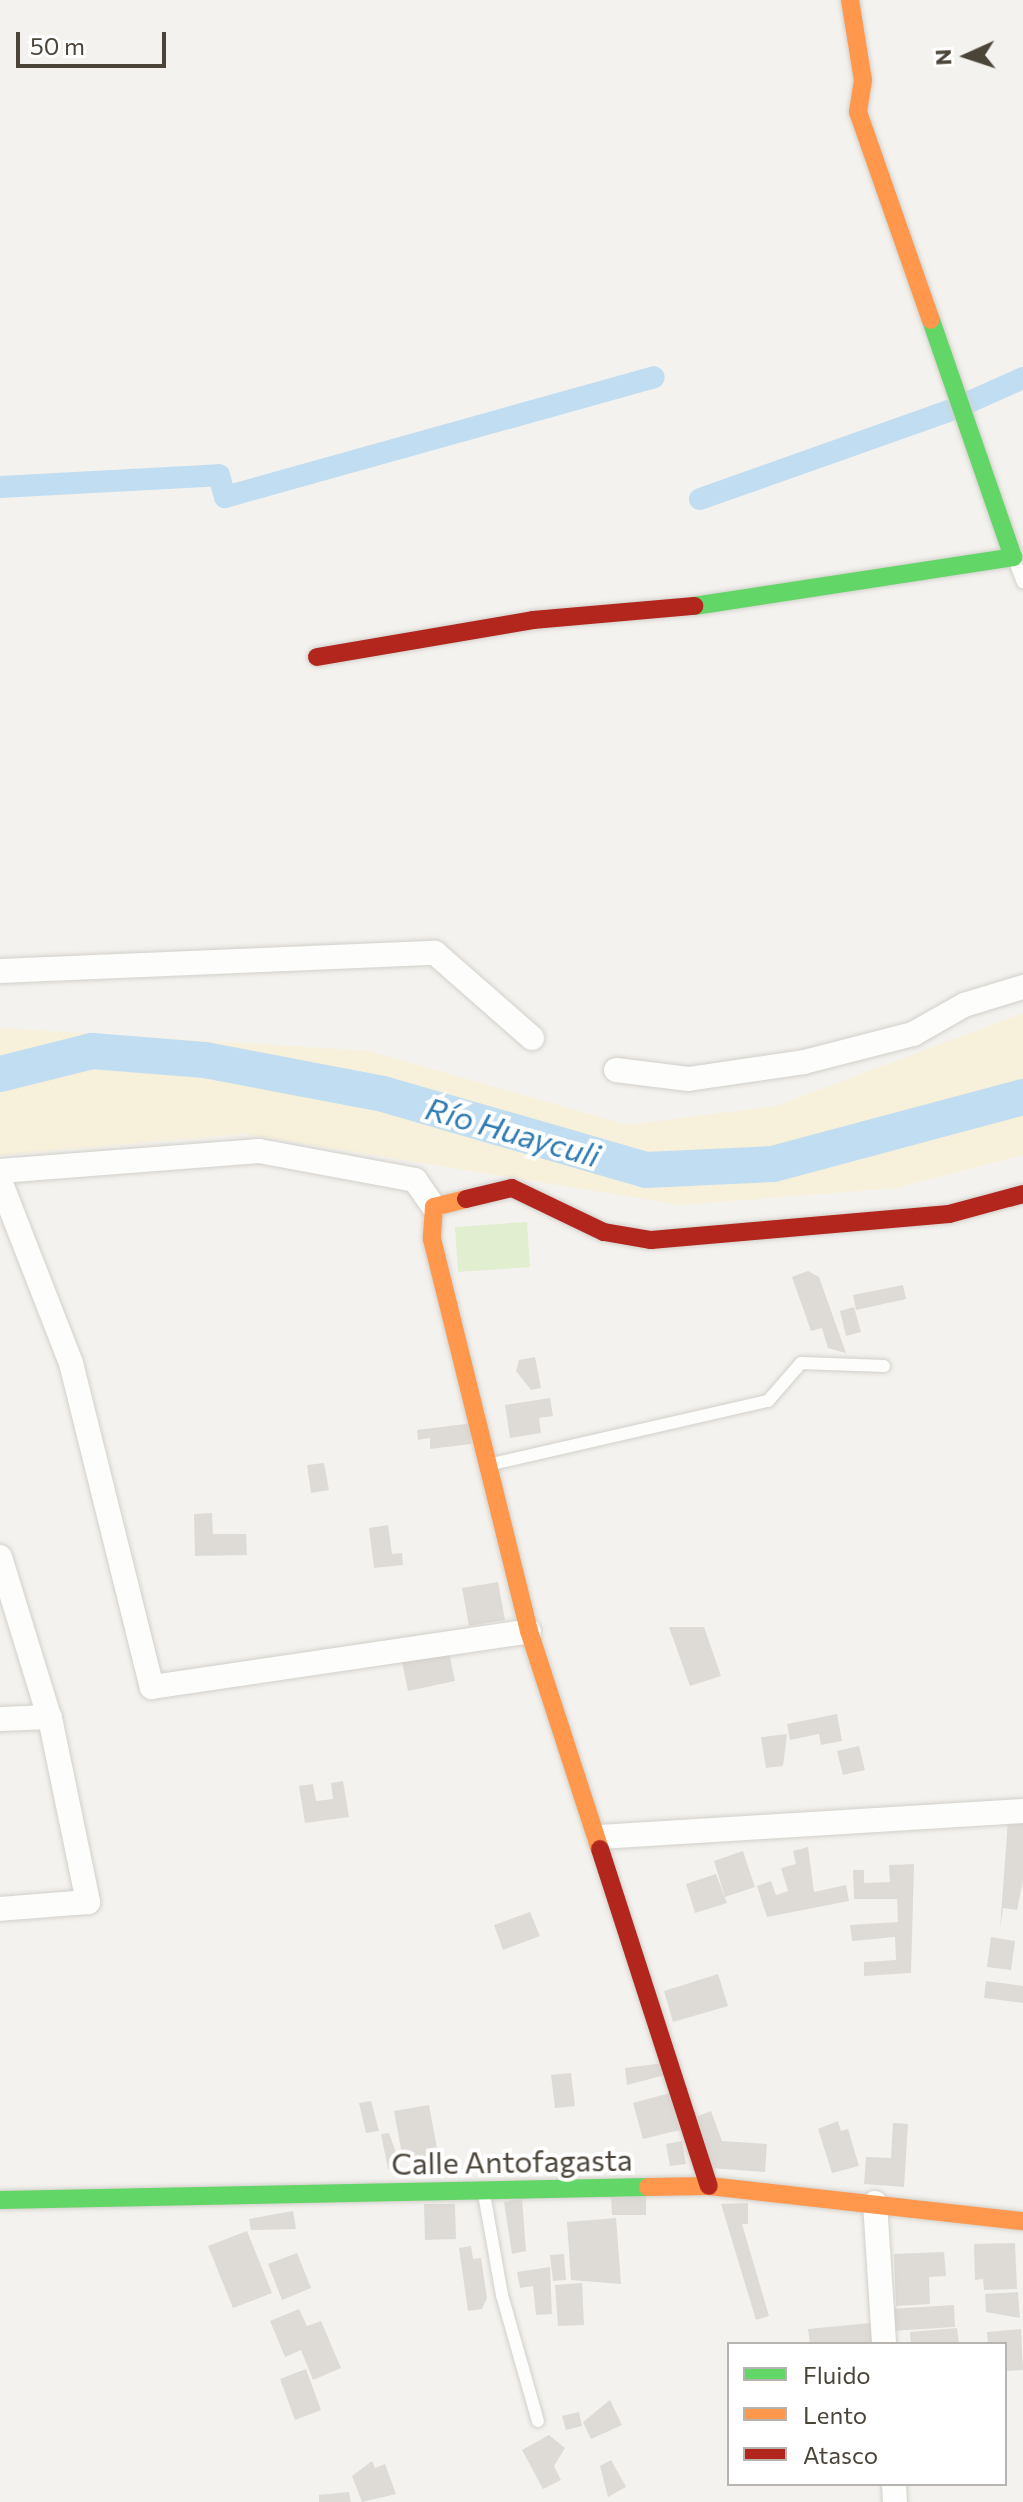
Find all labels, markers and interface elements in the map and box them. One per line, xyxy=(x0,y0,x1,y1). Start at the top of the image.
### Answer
scale bar xyxy=(20,16,170,66)
north arrow xyxy=(927,16,1007,96)
text: 50 m xyxy=(30,31,85,60)
text: N xyxy=(929,48,956,66)
water label: Río Huayculi xyxy=(422,1088,604,1174)
street label: Calle Antofagasta xyxy=(391,2141,633,2181)
legend xyxy=(727,2342,1007,2486)
text: Fluido xyxy=(803,2360,871,2389)
text: Lento xyxy=(803,2400,867,2429)
text: Atasco xyxy=(803,2440,878,2469)

